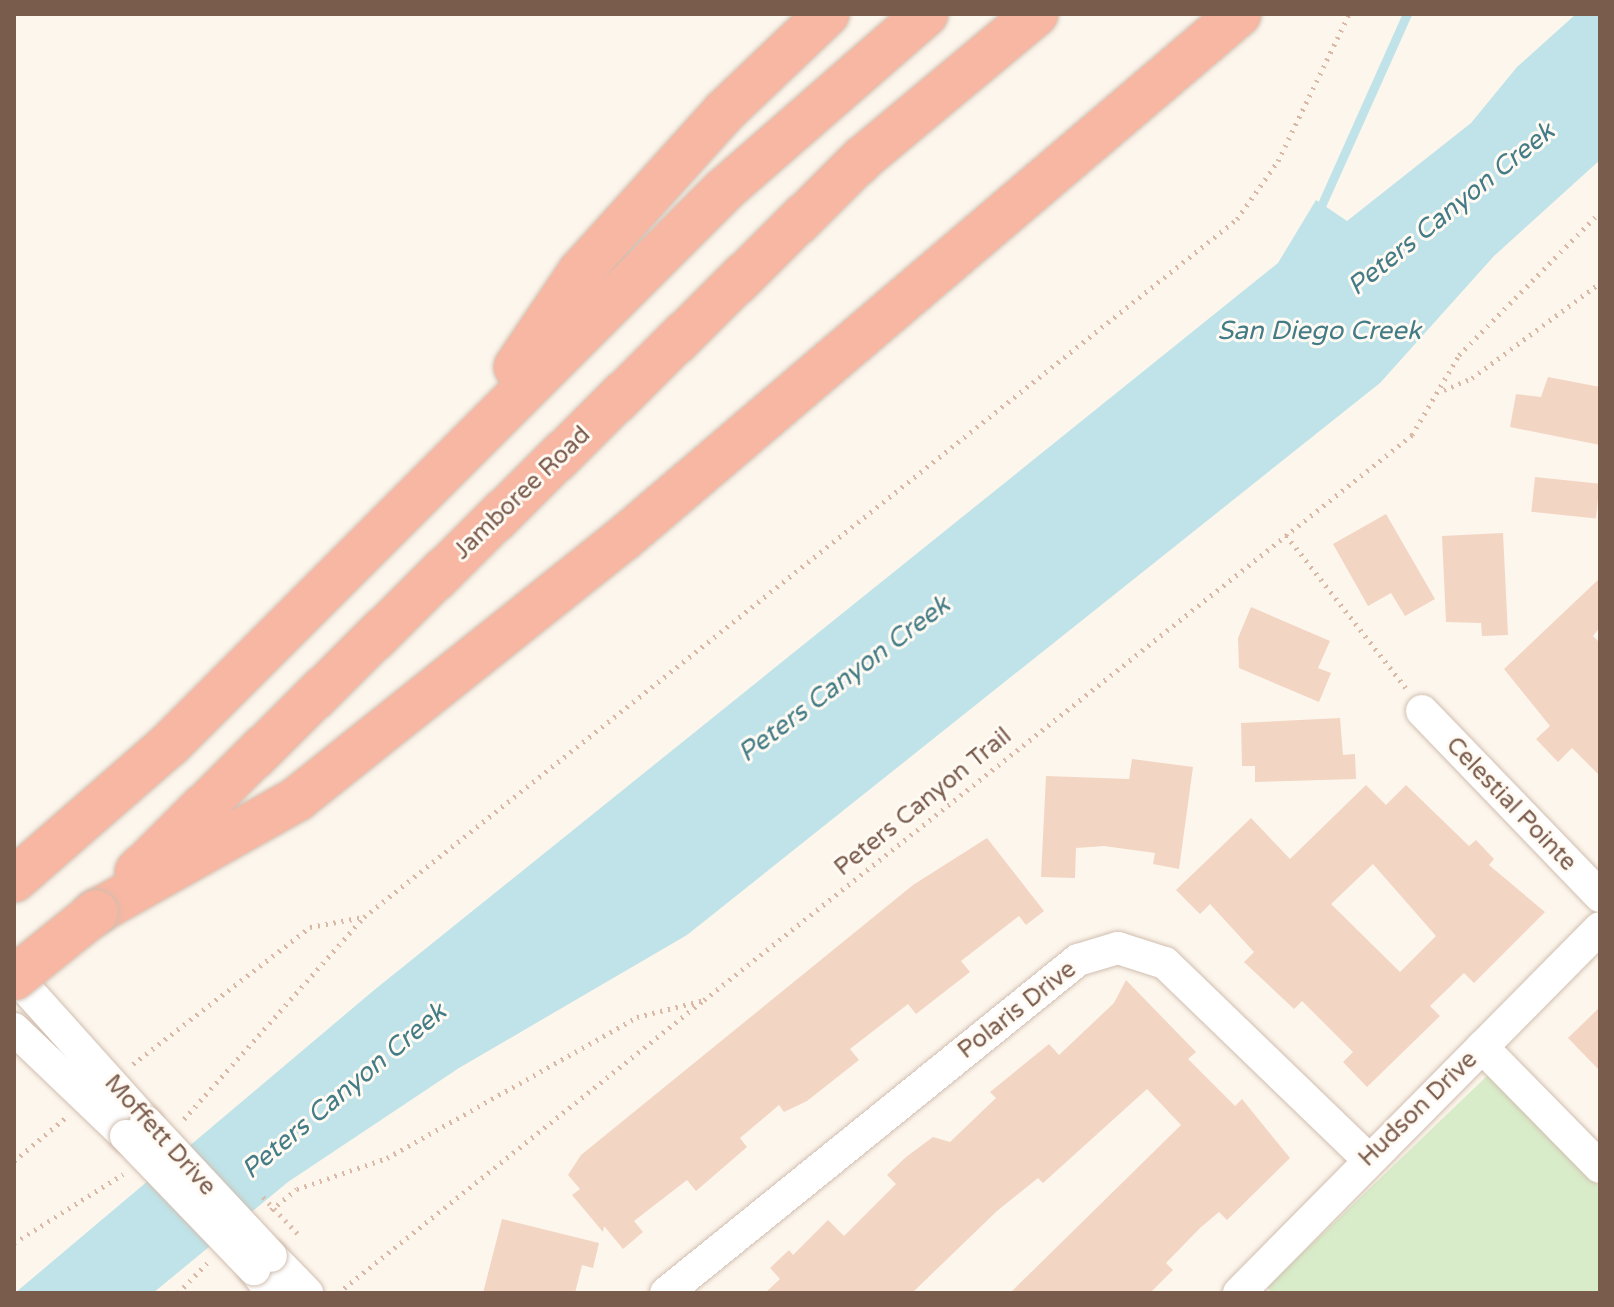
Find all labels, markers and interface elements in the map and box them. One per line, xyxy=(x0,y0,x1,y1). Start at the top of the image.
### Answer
water label: Peters Canyon Creek xyxy=(1341,116,1561,302)
water label: San Diego Creek xyxy=(1217,315,1421,347)
street label: Jamboree Road xyxy=(448,420,596,566)
water label: Peters Canyon Creek xyxy=(732,589,956,769)
street label: Peters Canyon Trail xyxy=(829,722,1017,882)
street label: Celestial Pointe xyxy=(1440,731,1582,877)
street label: Polaris Drive xyxy=(952,955,1082,1065)
water label: Peters Canyon Creek xyxy=(236,996,452,1186)
street label: Hudson Drive xyxy=(1353,1045,1483,1173)
street label: Moffett Drive xyxy=(98,1069,222,1201)

